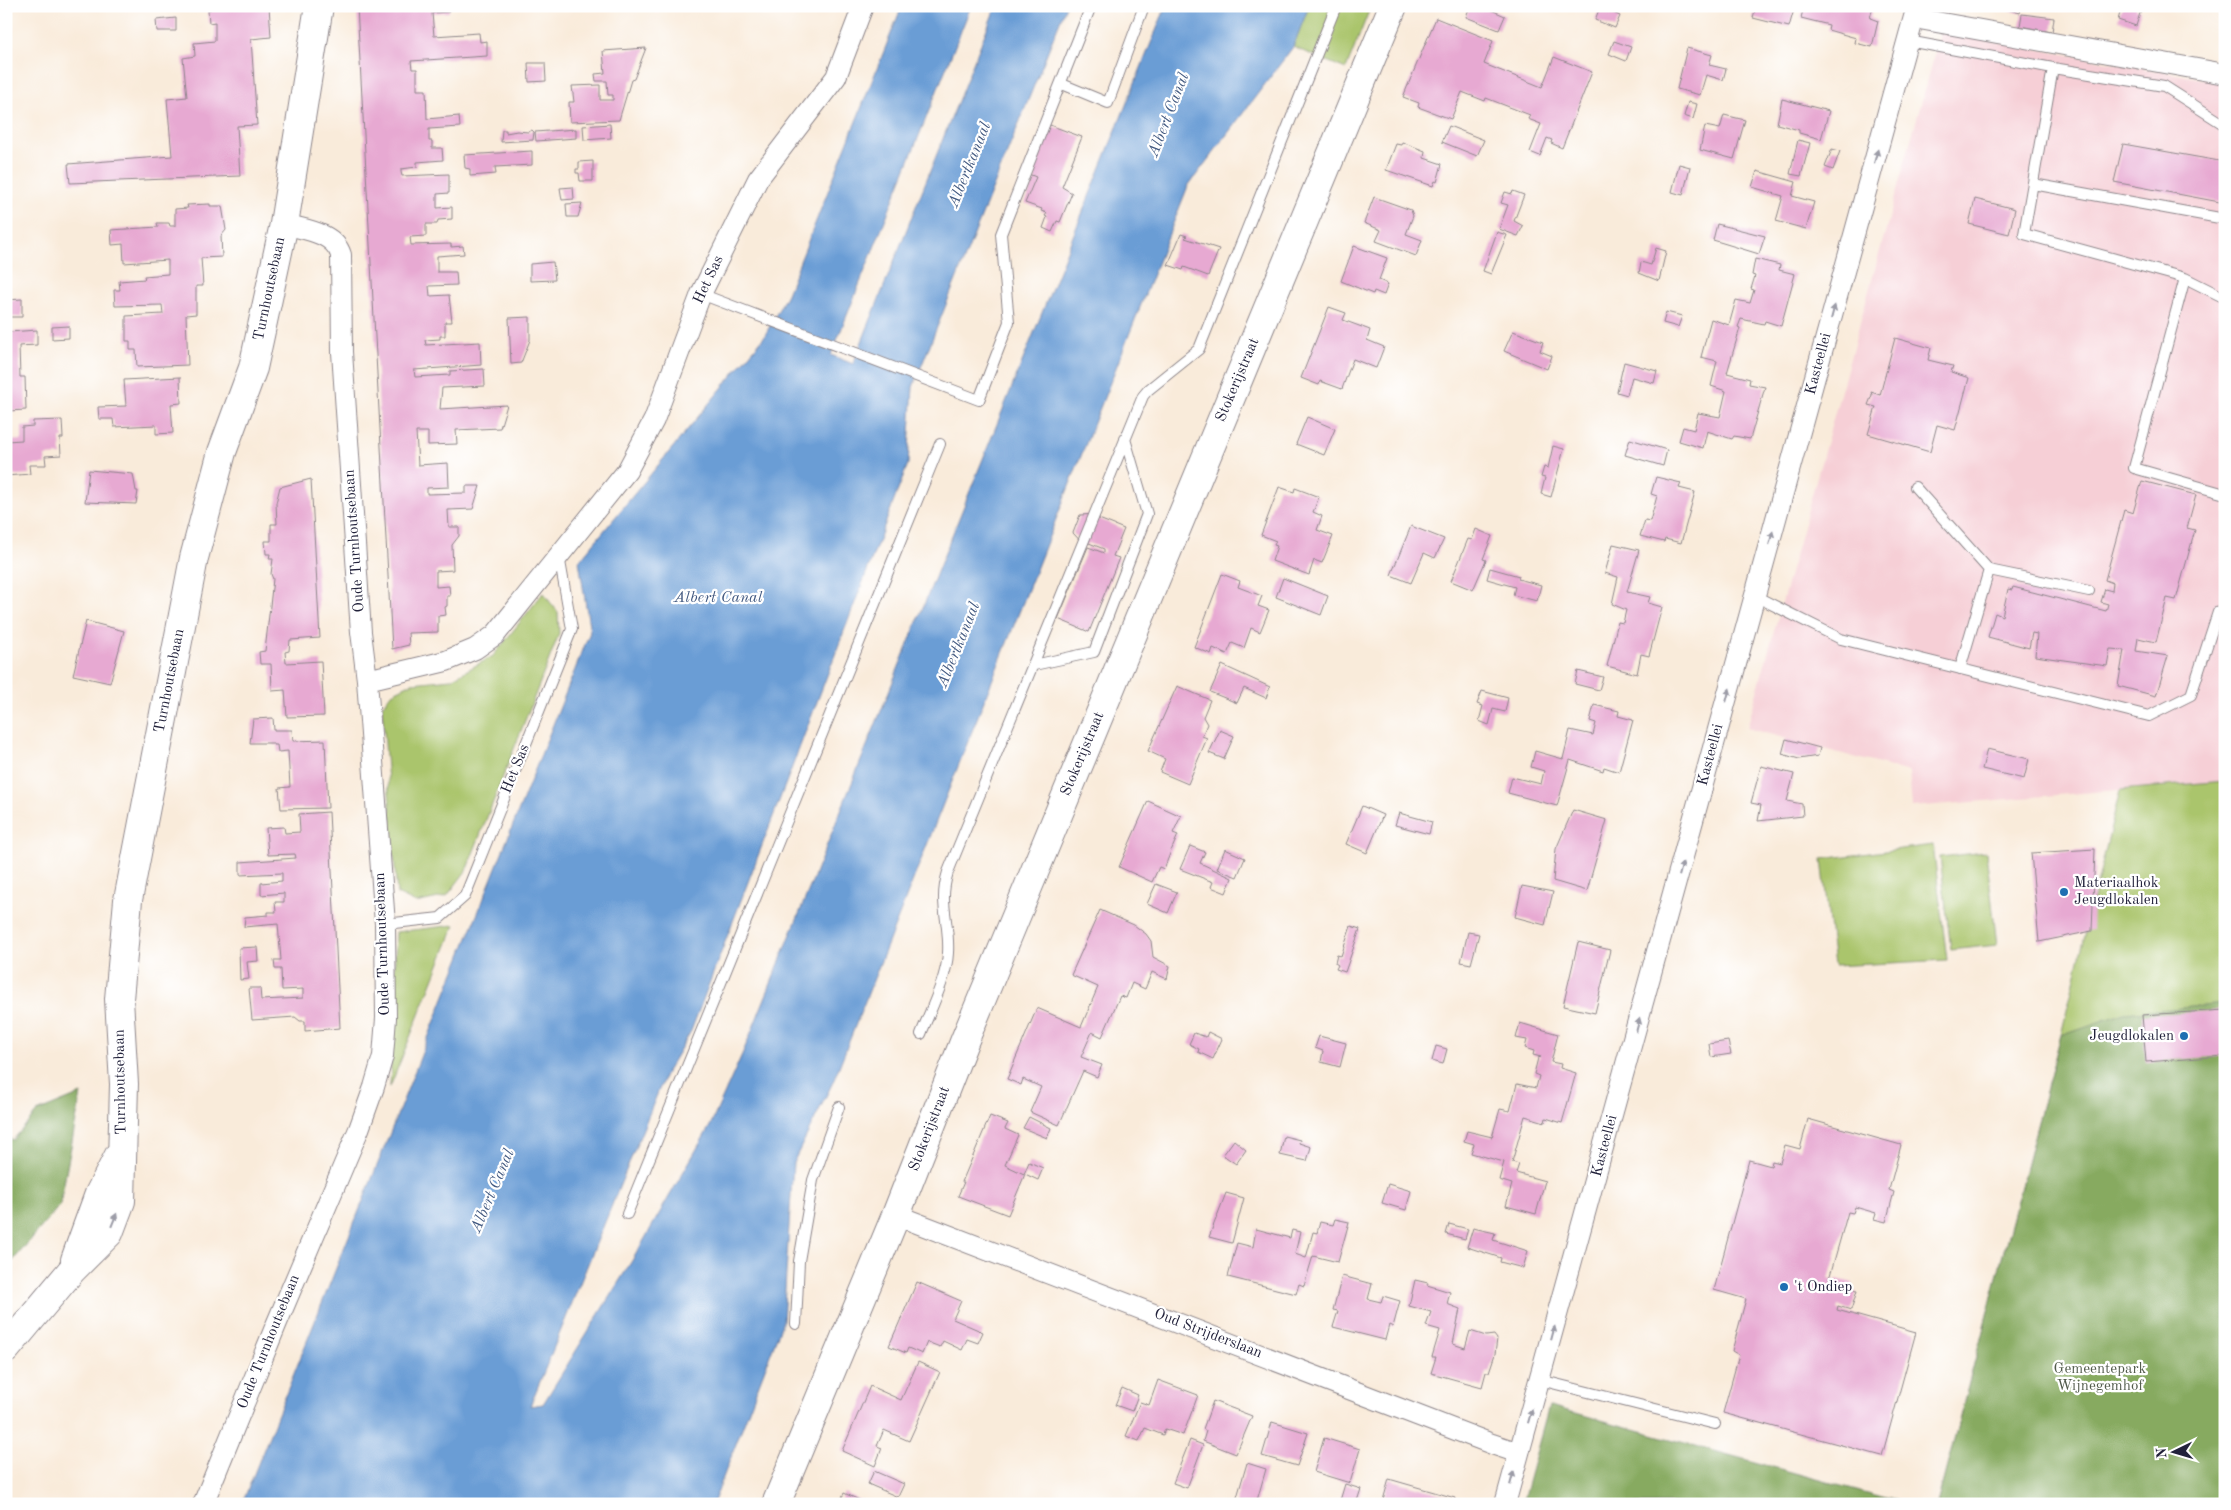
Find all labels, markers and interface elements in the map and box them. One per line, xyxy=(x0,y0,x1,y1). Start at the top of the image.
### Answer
water label: Albert Canal xyxy=(1145,70,1192,160)
water label: Albertkanaal xyxy=(945,120,994,211)
one-way arrow xyxy=(1873,148,1881,163)
street label: Turnhoutsebaan xyxy=(252,236,288,342)
street label: Het Sas xyxy=(691,254,727,306)
one-way arrow xyxy=(1829,305,1837,320)
street label: Kasteellei xyxy=(1804,331,1834,397)
street label: Stokerijstraat xyxy=(1214,336,1262,424)
street label: Oude Turnhoutsebaan xyxy=(343,469,367,613)
one-way arrow xyxy=(1767,530,1775,545)
water label: Albert Canal xyxy=(673,590,763,606)
water label: Albertkanaal xyxy=(934,600,983,691)
street label: Turnhoutsebaan xyxy=(153,628,187,734)
one-way arrow xyxy=(1724,687,1732,702)
street label: Stokerijstraat xyxy=(1059,710,1107,798)
street label: Kasteellei xyxy=(1696,722,1726,788)
street label: Het Sas xyxy=(499,742,533,796)
one-way arrow xyxy=(1677,861,1685,876)
street label: Oude Turnhoutsebaan xyxy=(373,872,393,1016)
place label: Materiaalhok Jeugdlokalen xyxy=(2074,876,2159,908)
marker: Materiaalhok Jeugdlokalen xyxy=(2058,886,2070,898)
one-way arrow xyxy=(1634,1018,1642,1033)
street label: Turnhoutsebaan xyxy=(113,1029,129,1135)
place label: Jeugdlokalen xyxy=(2089,1029,2174,1044)
marker: Jeugdlokalen xyxy=(2178,1030,2190,1042)
street label: Stokerijstraat xyxy=(907,1084,953,1174)
street label: Kasteellei xyxy=(1590,1113,1620,1179)
water label: Albert Canal xyxy=(468,1147,518,1236)
one-way arrow xyxy=(111,1213,118,1228)
street label: Oude Turnhoutsebaan xyxy=(235,1273,303,1411)
place label: 't Ondiep xyxy=(1794,1280,1852,1295)
marker: 't Ondiep xyxy=(1778,1281,1790,1293)
street label: Oud Strijderslaan xyxy=(1152,1306,1264,1362)
one-way arrow xyxy=(1549,1325,1557,1340)
park label: Gemeentepark Wijnegemhof xyxy=(2054,1362,2147,1394)
one-way arrow xyxy=(1526,1409,1534,1424)
north arrow xyxy=(2148,1428,2198,1478)
text: N xyxy=(2155,1447,2169,1459)
one-way arrow xyxy=(1509,1471,1517,1486)

